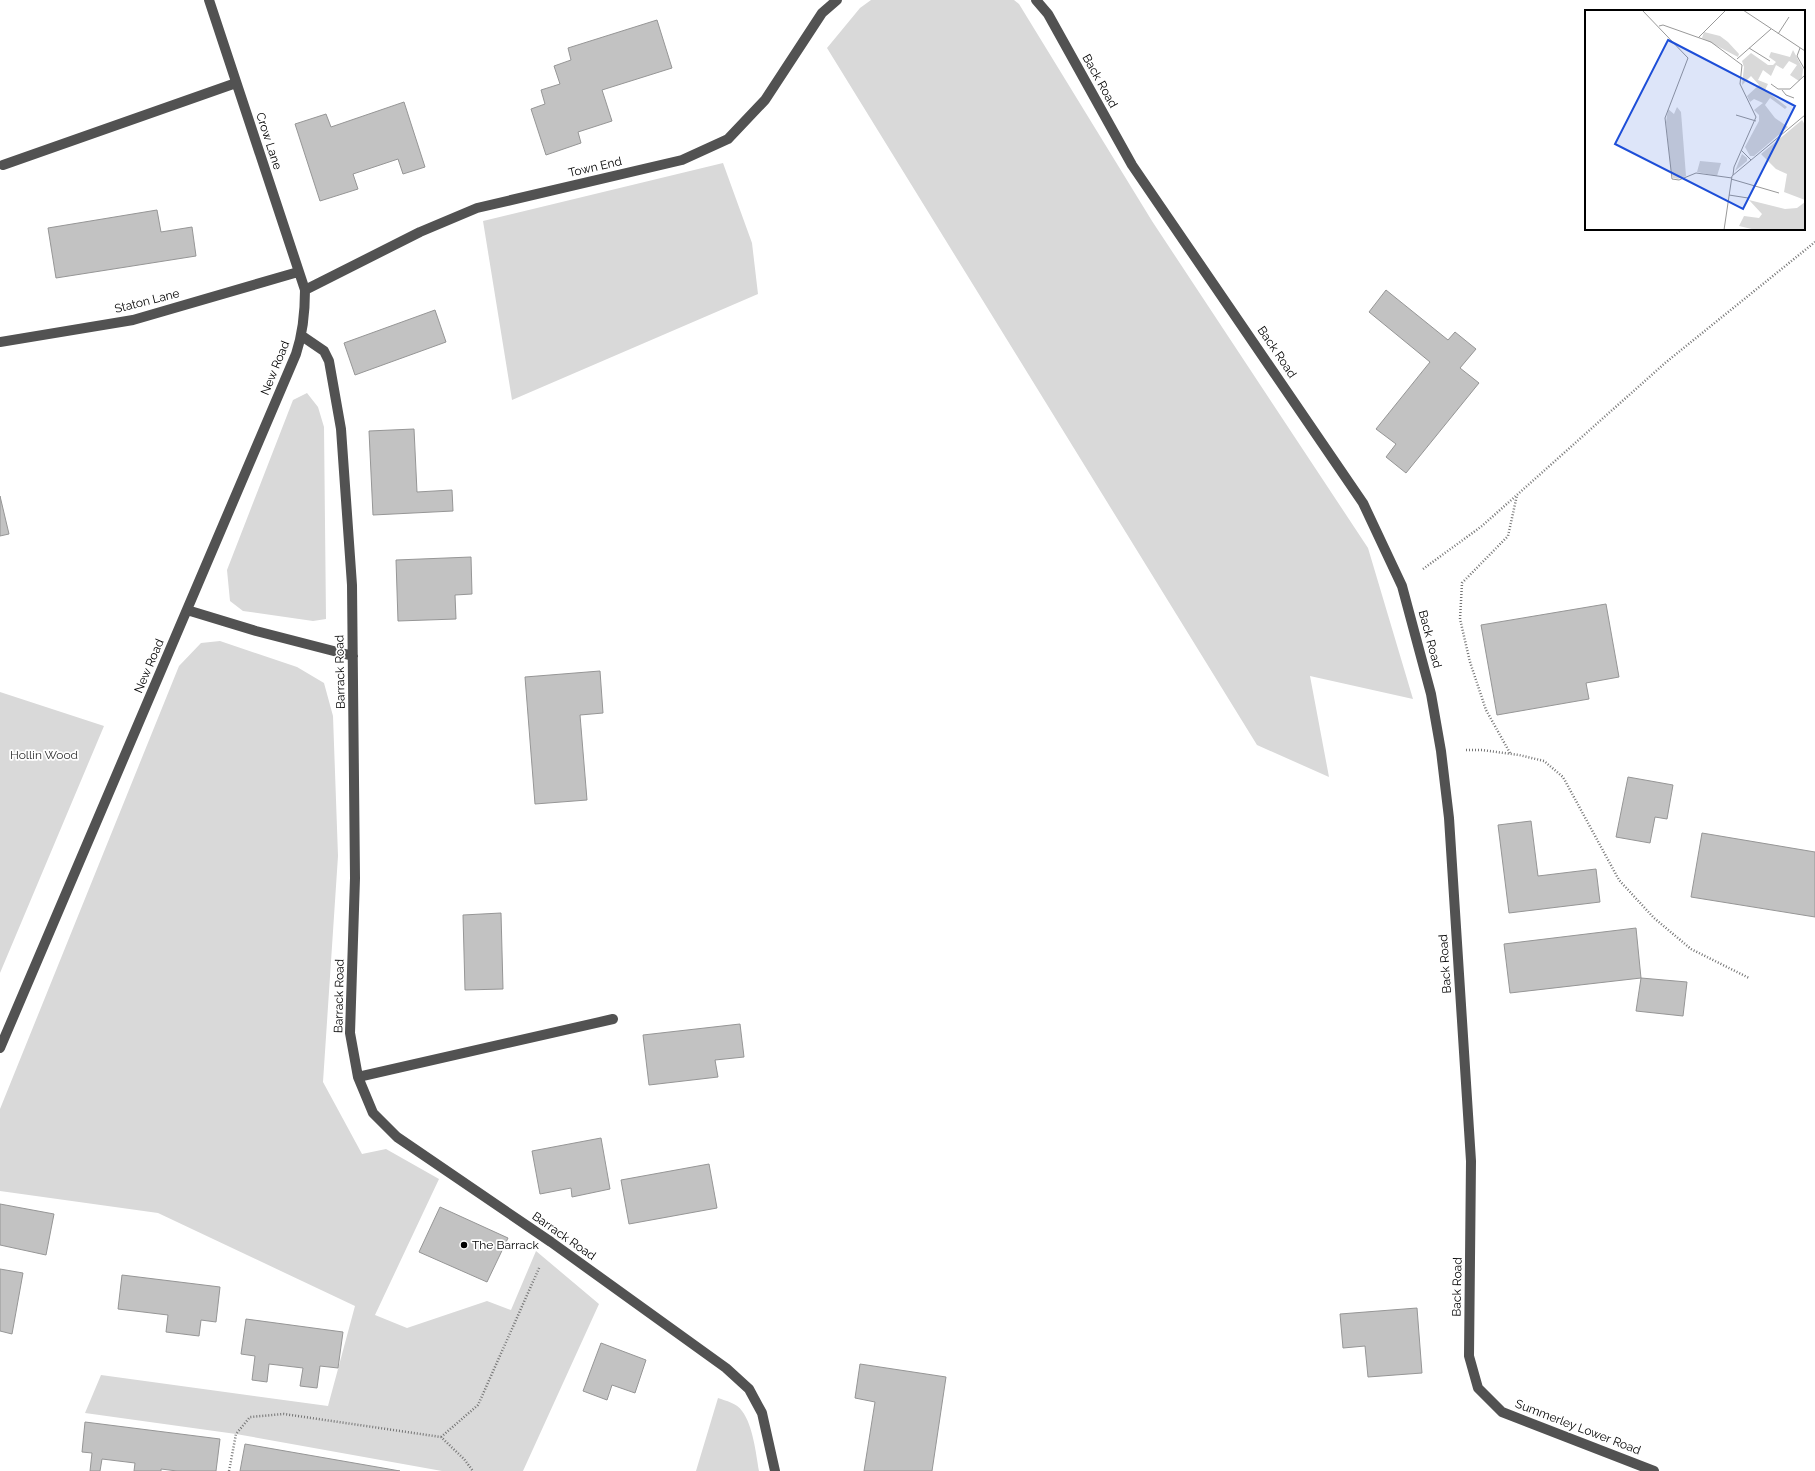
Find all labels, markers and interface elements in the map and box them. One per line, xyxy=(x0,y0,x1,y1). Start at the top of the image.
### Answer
inset map xyxy=(1585,10,1805,230)
street label: Back Road xyxy=(1079,52,1121,110)
street label: Crow Lane xyxy=(253,111,285,171)
street label: Town End xyxy=(567,154,623,180)
street label: Staton Lane xyxy=(113,286,181,316)
street label: Back Road xyxy=(1255,323,1299,381)
street label: New Road xyxy=(258,339,292,397)
street label: Back Road xyxy=(1416,609,1444,669)
street label: Barrack Road xyxy=(332,635,348,709)
street label: New Road xyxy=(131,637,167,695)
park label: Hollin Wood xyxy=(10,748,78,762)
street label: Back Road xyxy=(1436,934,1454,994)
street label: Barrack Road xyxy=(331,959,347,1033)
street label: Barrack Road xyxy=(530,1209,598,1263)
place label: The Barrack xyxy=(472,1238,539,1252)
marker: The Barrack xyxy=(459,1240,469,1250)
street label: Back Road xyxy=(1449,1257,1465,1317)
street label: Summerley Lower Road xyxy=(1513,1397,1643,1457)

